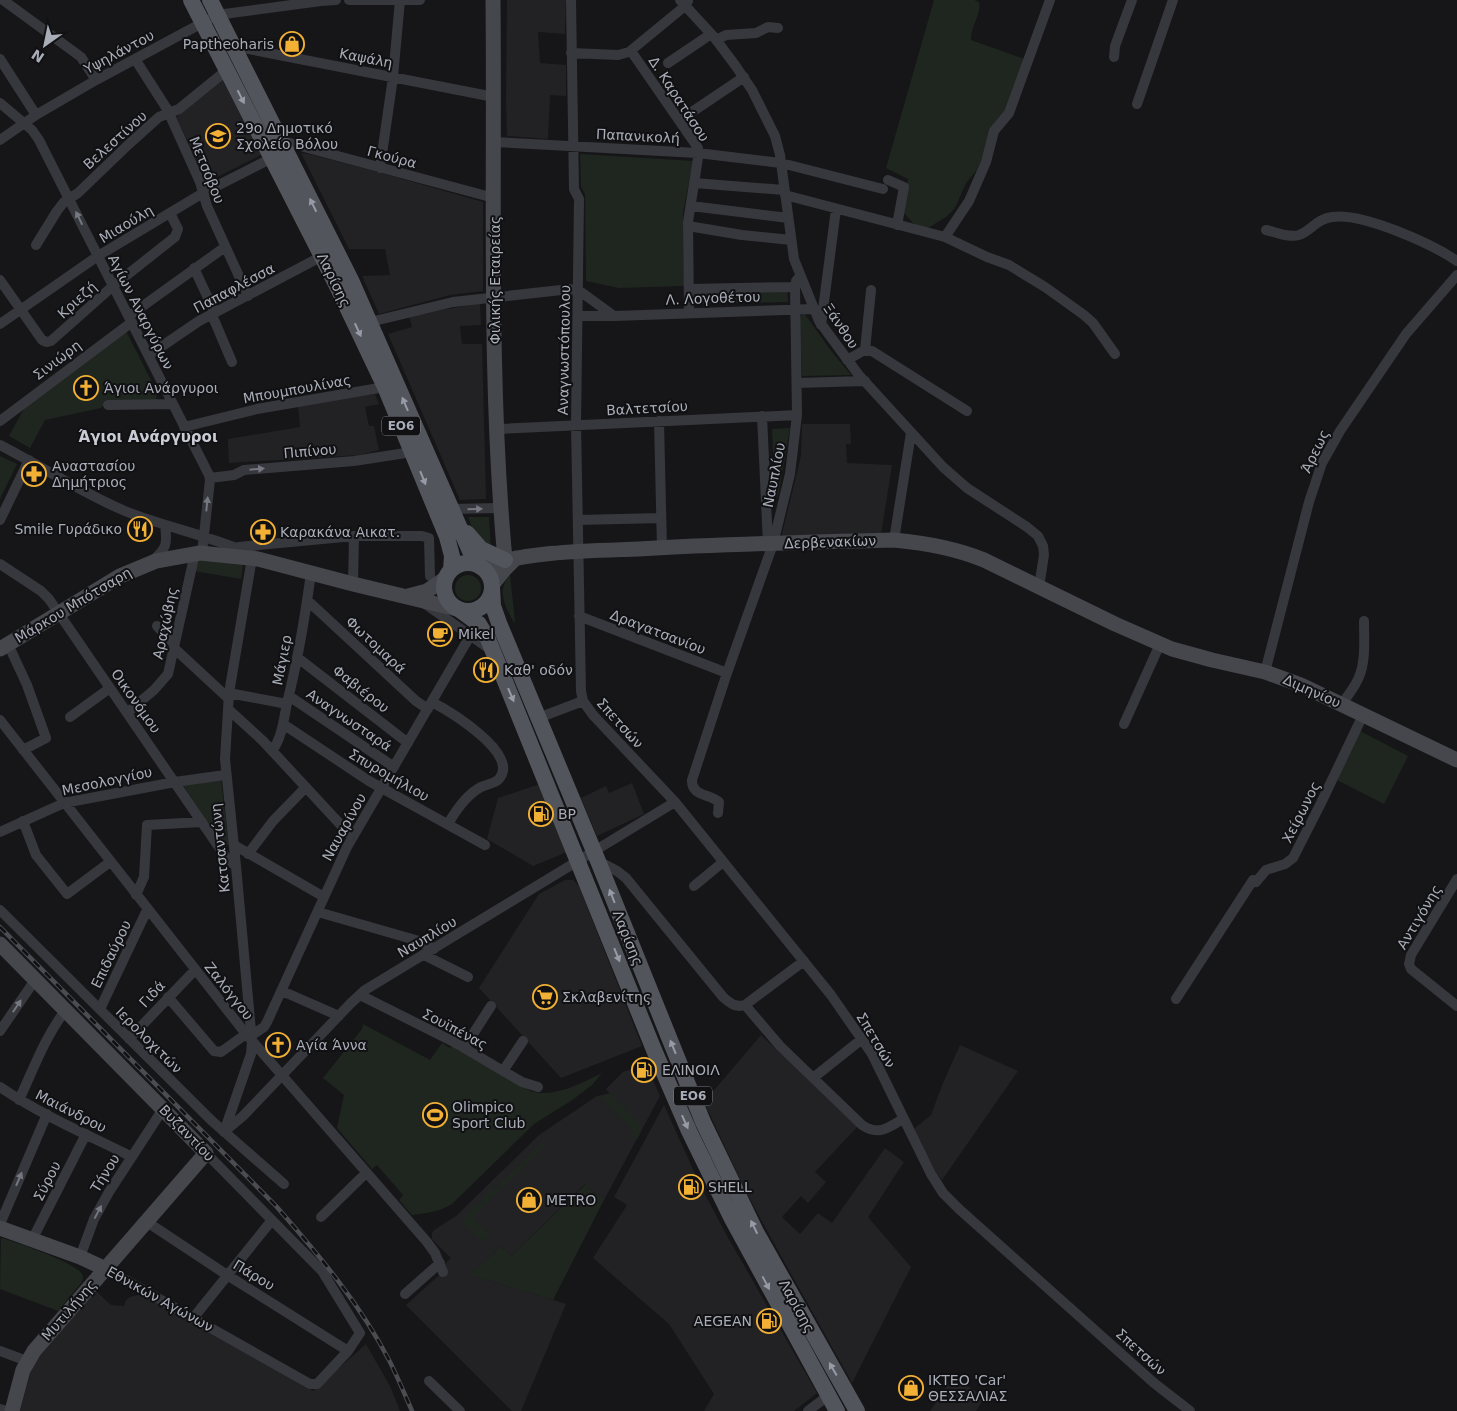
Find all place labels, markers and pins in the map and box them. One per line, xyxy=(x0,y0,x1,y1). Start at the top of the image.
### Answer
shop icon: Paptheoharis xyxy=(279,31,305,57)
place label: Paptheoharis xyxy=(183,36,274,52)
place label: 29ο Δημοτικό Σχολείο Βόλου xyxy=(236,120,338,152)
school or university icon: 29ο Δημοτικό Σχολείο Βόλου xyxy=(205,123,231,149)
church icon: Άγιοι Ανάργυροι xyxy=(73,375,99,401)
place label: Άγιοι Ανάργυροι xyxy=(104,380,219,396)
place label: Αναστασίου Δημήτριος xyxy=(52,458,135,490)
pharmacy icon: Αναστασίου Δημήτριος xyxy=(21,461,47,487)
restaurant icon: Smile Γυράδικο xyxy=(127,516,153,542)
pharmacy icon: Καρακάνα Αικατ. xyxy=(250,519,276,545)
place label: Smile Γυράδικο xyxy=(14,521,122,537)
place label: Καρακάνα Αικατ. xyxy=(280,524,400,540)
cafe icon: Mikel xyxy=(427,621,453,647)
place label: Mikel xyxy=(458,626,494,642)
restaurant icon: Καθ' οδόν xyxy=(473,657,499,683)
place label: Καθ' οδόν xyxy=(504,662,573,678)
fuel station icon: BP xyxy=(528,801,554,827)
place label: BP xyxy=(558,806,576,822)
supermarket icon: Σκλαβενίτης xyxy=(532,984,558,1010)
place label: Σκλαβενίτης xyxy=(562,989,651,1005)
church icon: Αγία Άννα xyxy=(265,1032,291,1058)
place label: Αγία Άννα xyxy=(296,1037,367,1053)
fuel station icon: ΕΛΙΝΟΙΛ xyxy=(631,1057,657,1083)
place label: ΕΛΙΝΟΙΛ xyxy=(662,1062,720,1078)
place label: Olimpico Sport Club xyxy=(452,1099,526,1131)
sports icon: Olimpico Sport Club xyxy=(422,1102,448,1128)
fuel station icon: SHELL xyxy=(678,1174,704,1200)
place label: SHELL xyxy=(708,1179,752,1195)
shop icon: METRO xyxy=(516,1187,542,1213)
place label: METRO xyxy=(546,1192,596,1208)
fuel station icon: AEGEAN xyxy=(756,1308,782,1334)
place label: AEGEAN xyxy=(694,1313,752,1329)
place label: ΙΚΤΕΟ 'Car' ΘΕΣΣΑΛΙΑΣ xyxy=(928,1372,1007,1404)
shop icon: ΙΚΤΕΟ 'Car' ΘΕΣΣΑΛΙΑΣ xyxy=(898,1375,924,1401)

